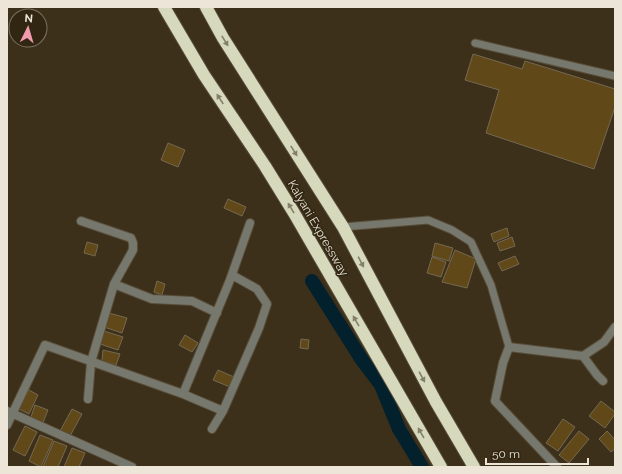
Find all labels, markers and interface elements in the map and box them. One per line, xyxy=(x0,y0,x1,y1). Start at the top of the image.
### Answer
north arrow xyxy=(8,8,48,48)
text: N xyxy=(24,12,34,25)
one-way arrow xyxy=(221,36,229,46)
one-way arrow xyxy=(216,94,224,104)
one-way arrow xyxy=(290,146,298,156)
street label: Kalyani Expressway xyxy=(285,177,351,279)
one-way arrow xyxy=(287,203,295,213)
one-way arrow xyxy=(358,256,364,268)
one-way arrow xyxy=(353,315,360,327)
one-way arrow xyxy=(419,371,425,383)
one-way arrow xyxy=(418,427,425,439)
scale bar xyxy=(486,440,588,466)
text: 50 m xyxy=(492,447,520,461)

